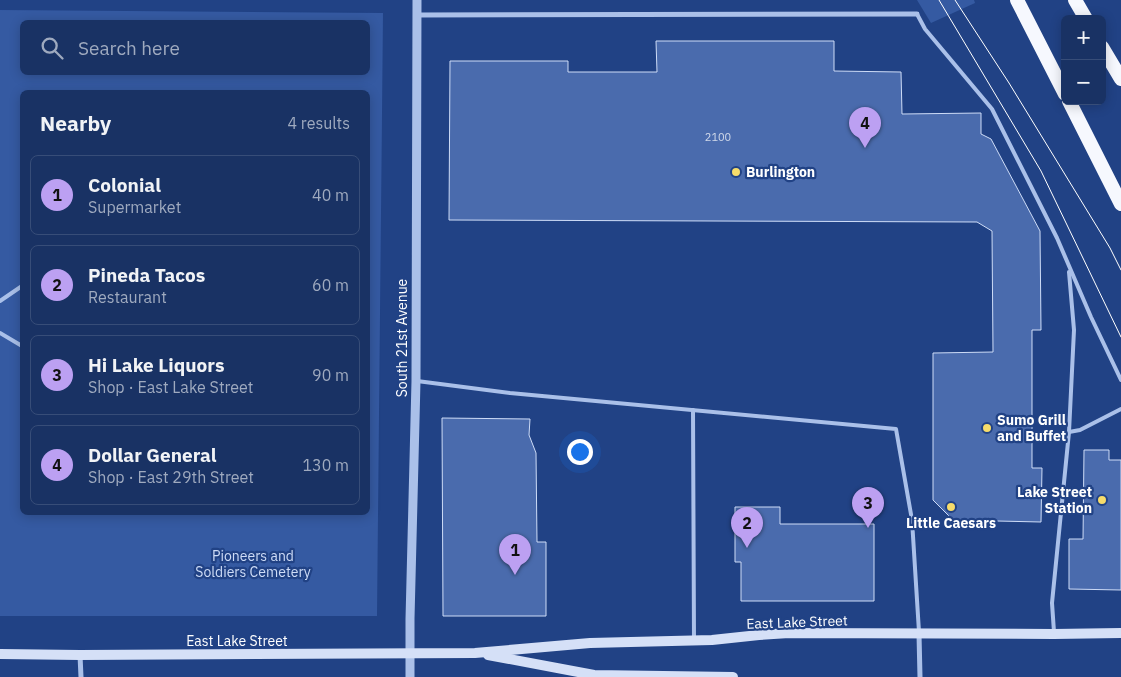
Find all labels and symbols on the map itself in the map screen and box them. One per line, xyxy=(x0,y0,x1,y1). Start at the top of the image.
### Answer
pin: 4 xyxy=(849,107,881,148)
house number: 2100 xyxy=(705,130,731,144)
place label: Burlington xyxy=(746,163,815,181)
marker: Burlington xyxy=(730,166,742,178)
street label: South 21st Avenue xyxy=(393,278,411,397)
place label: Sumo Grill and Buffet xyxy=(997,411,1066,445)
marker: Sumo Grill and Buffet xyxy=(981,422,993,434)
your location xyxy=(567,439,593,465)
place label: Lake Street Station xyxy=(1017,483,1092,517)
pin: 3 xyxy=(852,487,884,528)
marker: Lake Street Station xyxy=(1096,494,1108,506)
marker: Little Caesars xyxy=(945,501,957,513)
pin: 2 xyxy=(731,507,763,548)
place label: Little Caesars xyxy=(906,514,996,532)
pin: 1 xyxy=(499,534,531,575)
park label: Pioneers and Soldiers Cemetery xyxy=(195,547,311,581)
street label: East Lake Street xyxy=(746,611,848,633)
street label: East Lake Street xyxy=(186,632,288,650)

